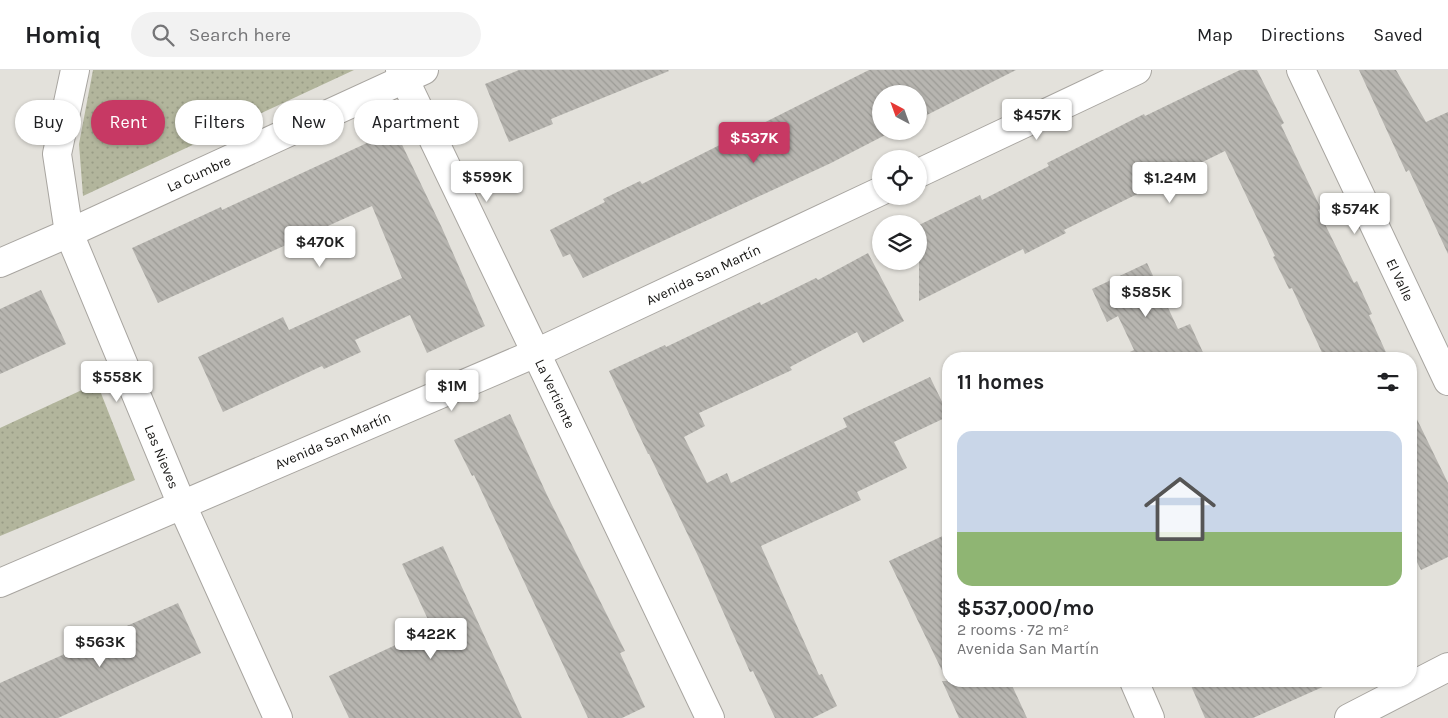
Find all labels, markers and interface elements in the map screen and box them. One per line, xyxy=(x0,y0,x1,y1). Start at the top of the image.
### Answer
search box xyxy=(131,12,481,57)
text: Homiq xyxy=(25,21,101,49)
icon: search xyxy=(149,21,177,49)
text: Search here xyxy=(189,24,291,46)
text: Map xyxy=(1197,24,1233,46)
text: Directions xyxy=(1261,24,1345,46)
text: Saved xyxy=(1373,24,1423,46)
north arrow xyxy=(872,85,928,140)
map controls xyxy=(872,85,927,270)
pin: $457K xyxy=(1002,98,1072,141)
chip: Buy xyxy=(15,100,81,145)
chip: Rent xyxy=(91,100,165,145)
chip: Filters xyxy=(175,100,263,145)
chip: New xyxy=(273,100,344,145)
chip: Apartment xyxy=(354,100,478,145)
text: $457K xyxy=(1013,105,1061,124)
pin: $537K xyxy=(719,122,789,164)
text: $537K xyxy=(730,128,778,147)
button: locate xyxy=(872,150,927,205)
street label: La Cumbre xyxy=(164,151,233,195)
pin: $599K xyxy=(452,160,522,203)
pin: $1.24M xyxy=(1129,162,1211,204)
text: $599K xyxy=(462,167,512,186)
text: $1.24M xyxy=(1143,168,1197,187)
pin: $574K xyxy=(1320,192,1390,235)
text: $574K xyxy=(1331,199,1379,218)
button: layers xyxy=(872,215,927,270)
pin: $470K xyxy=(285,226,355,268)
text: $470K xyxy=(295,232,345,251)
street label: Avenida San Martín xyxy=(643,240,763,309)
street label: El Valle xyxy=(1383,256,1418,304)
pin: $585K xyxy=(1111,276,1181,318)
text: $585K xyxy=(1121,282,1171,301)
street label: La Vertiente xyxy=(532,356,579,431)
pin: $558K xyxy=(82,360,152,403)
text: $558K xyxy=(92,367,142,386)
icon: filters xyxy=(1374,368,1402,396)
pin: $1M xyxy=(428,370,476,412)
text: 11 homes xyxy=(957,370,1044,394)
text: $1M xyxy=(437,376,467,395)
street label: Avenida San Martín xyxy=(272,408,393,473)
street label: Las Nieves xyxy=(141,422,183,491)
icon: home xyxy=(1135,464,1225,554)
text: $537,000/mo xyxy=(957,596,1094,620)
pin: $422K xyxy=(396,618,466,660)
text: 2 rooms · 72 m² xyxy=(957,620,1069,639)
text: $422K xyxy=(406,624,456,643)
pin: $563K xyxy=(65,626,135,668)
text: $563K xyxy=(75,632,125,651)
text: Avenida San Martín xyxy=(957,639,1099,658)

